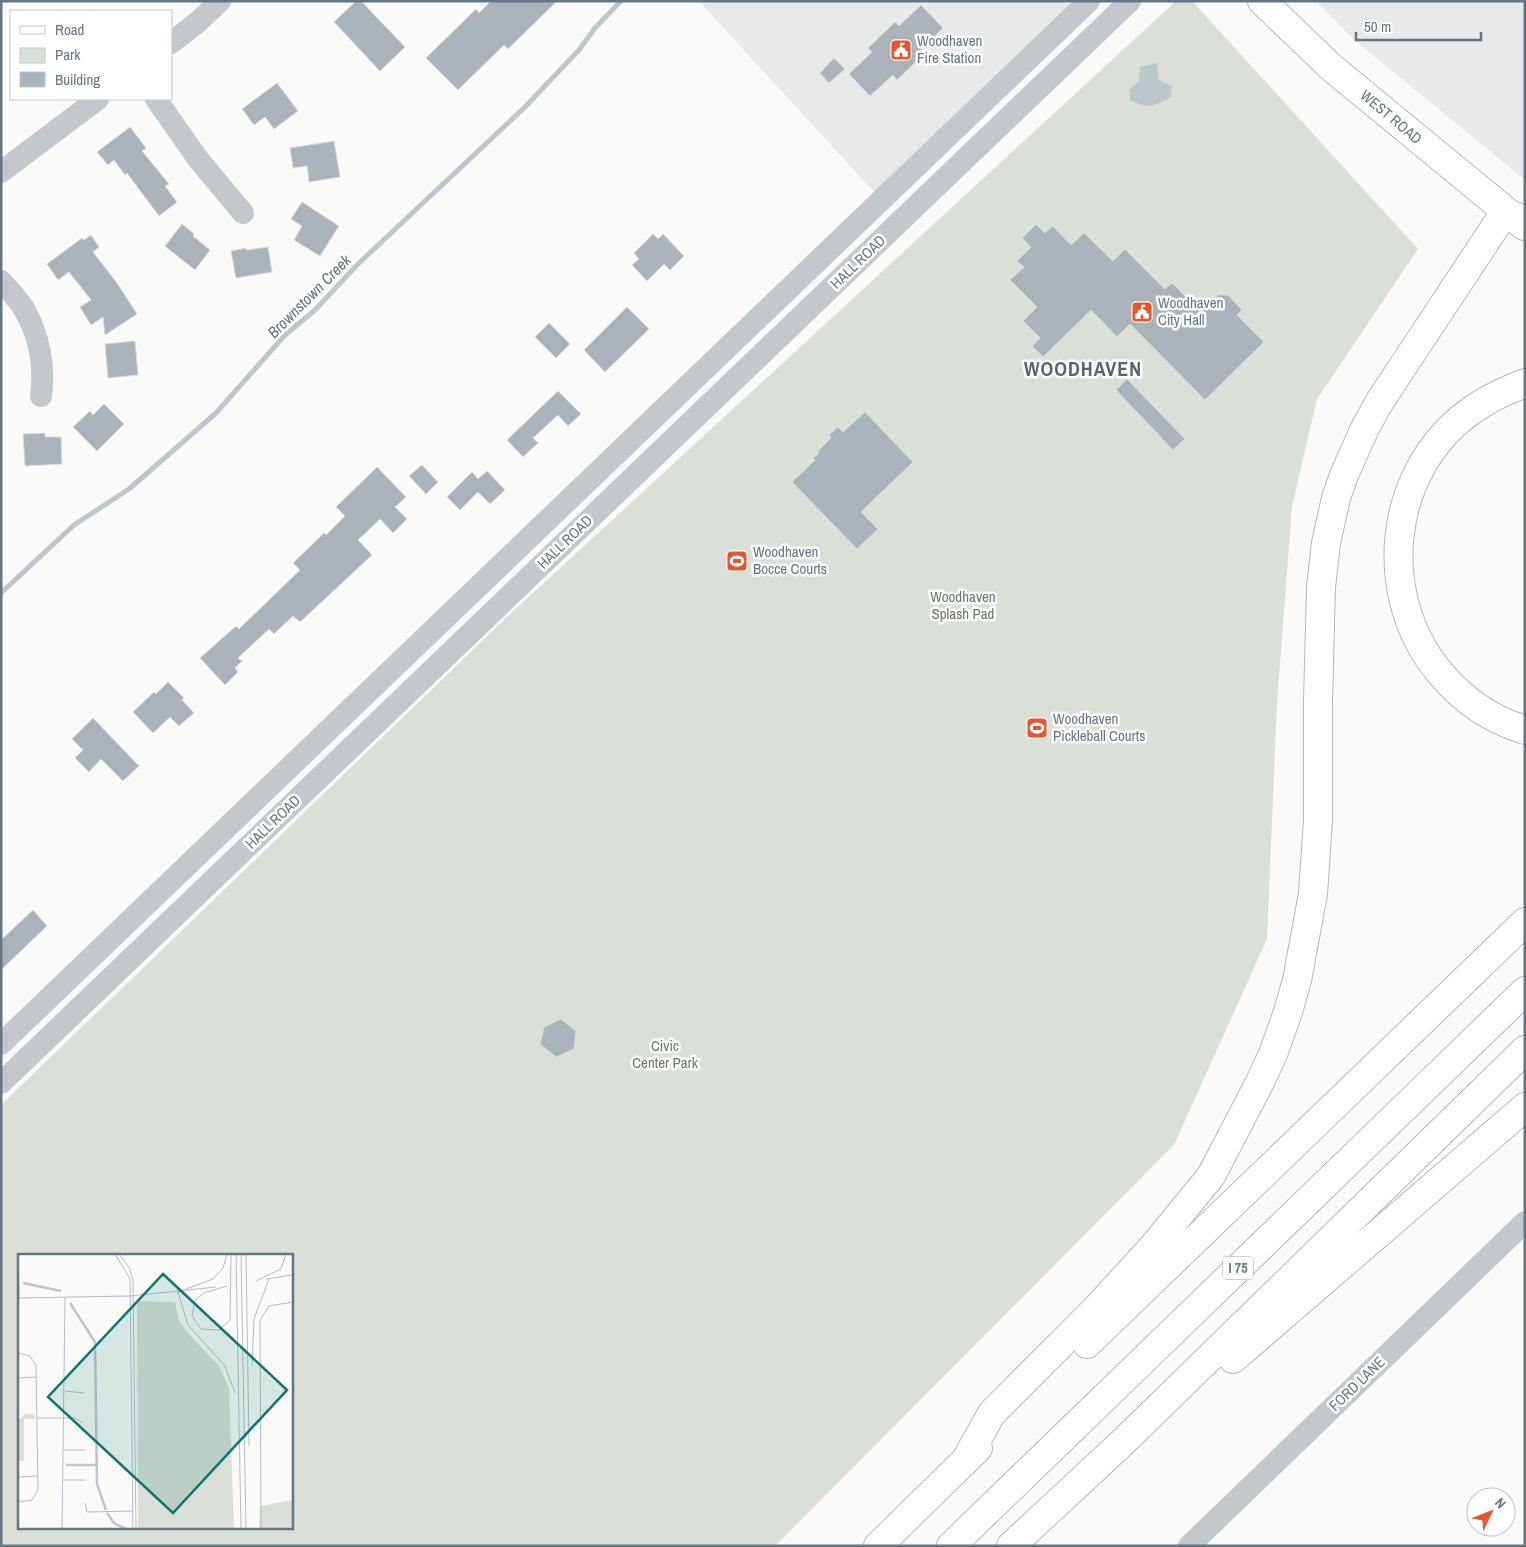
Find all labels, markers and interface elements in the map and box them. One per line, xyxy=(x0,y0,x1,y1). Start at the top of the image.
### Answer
legend xyxy=(10,10,172,100)
scale bar xyxy=(1356,10,1481,42)
text: 50 m xyxy=(1364,16,1391,37)
text: Road xyxy=(55,19,84,40)
place label: Woodhaven Fire Station xyxy=(917,30,982,68)
public building icon: Woodhaven Fire Station xyxy=(889,38,913,62)
text: Park xyxy=(55,44,81,65)
text: Building xyxy=(55,69,100,90)
street label: WEST ROAD xyxy=(1356,85,1427,149)
street label: HALL ROAD xyxy=(825,230,890,293)
water label: Brownstown Creek xyxy=(262,249,356,343)
place label: Woodhaven City Hall xyxy=(1158,292,1223,330)
public building icon: Woodhaven City Hall xyxy=(1130,300,1154,324)
district label: WOODHAVEN xyxy=(1024,355,1142,382)
street label: HALL ROAD xyxy=(532,510,597,573)
place label: Woodhaven Bocce Courts xyxy=(753,541,827,579)
sports icon: Woodhaven Bocce Courts xyxy=(725,549,749,573)
park label: Woodhaven Splash Pad xyxy=(930,586,996,624)
place label: Woodhaven Pickleball Courts xyxy=(1053,708,1145,746)
sports icon: Woodhaven Pickleball Courts xyxy=(1025,716,1049,740)
street label: HALL ROAD xyxy=(240,790,305,853)
park label: Civic Center Park xyxy=(632,1035,699,1073)
inset map xyxy=(18,1254,292,1530)
road number: I 75 xyxy=(1223,1256,1253,1280)
street label: FORD LANE xyxy=(1324,1352,1389,1416)
north arrow xyxy=(1466,1487,1516,1537)
text: N xyxy=(1491,1494,1510,1512)

